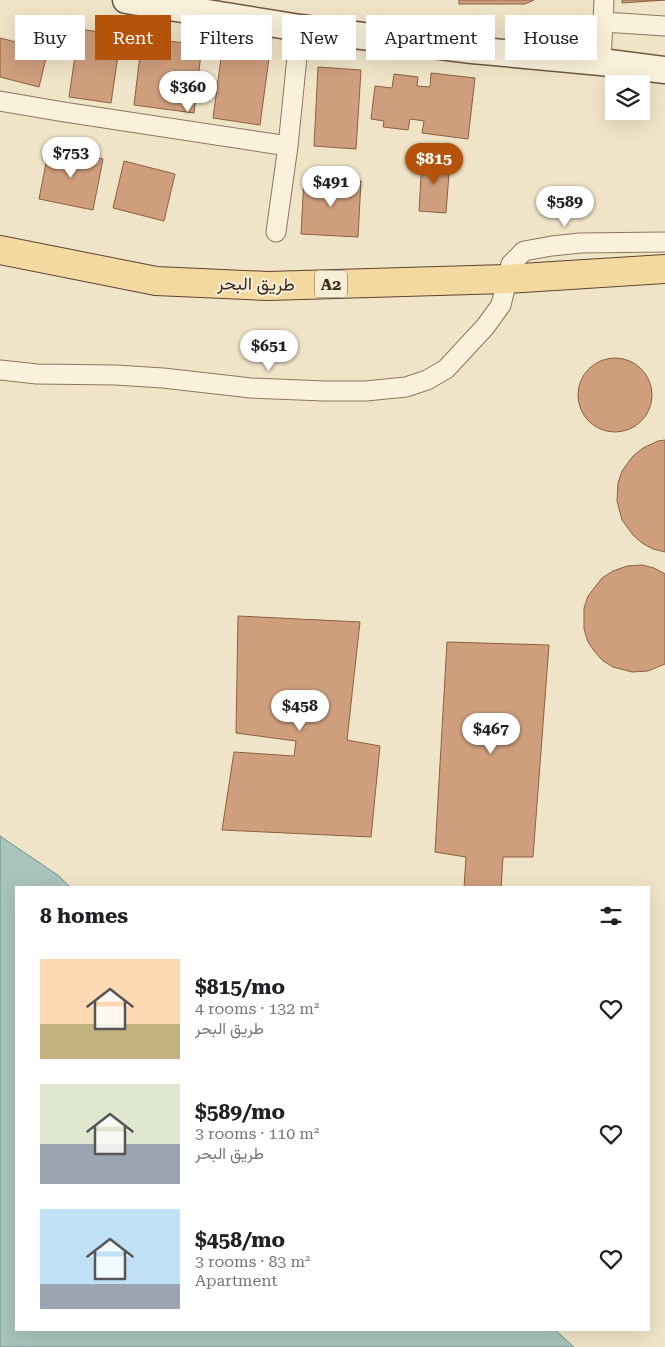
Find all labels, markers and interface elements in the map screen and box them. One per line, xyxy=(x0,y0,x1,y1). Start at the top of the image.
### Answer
chip: Buy xyxy=(15,15,85,60)
chip: Rent xyxy=(95,15,171,60)
chip: Filters xyxy=(181,15,272,60)
chip: New xyxy=(282,15,356,60)
chip: Apartment xyxy=(366,15,495,60)
chip: House xyxy=(505,15,597,60)
pin: $360 xyxy=(158,70,218,113)
map controls xyxy=(605,75,650,120)
button: layers xyxy=(605,75,650,120)
text: $360 xyxy=(170,77,206,96)
pin: $753 xyxy=(41,136,101,179)
pin: $815 xyxy=(404,142,464,185)
text: $753 xyxy=(53,143,89,162)
text: $815 xyxy=(416,149,452,168)
pin: $491 xyxy=(301,166,361,208)
text: $491 xyxy=(313,172,349,191)
pin: $589 xyxy=(535,186,595,228)
text: $589 xyxy=(547,192,583,211)
road number: A2 xyxy=(315,270,347,298)
street label: طريق البحر xyxy=(216,272,295,296)
pin: $651 xyxy=(239,330,299,372)
text: $651 xyxy=(251,336,287,355)
pin: $458 xyxy=(270,690,330,732)
text: $458 xyxy=(282,696,318,715)
pin: $467 xyxy=(461,712,521,755)
text: $467 xyxy=(473,719,509,738)
icon: filters xyxy=(597,902,625,930)
text: 8 homes xyxy=(40,904,128,928)
text: $815/mo xyxy=(195,975,285,999)
icon: home xyxy=(80,979,140,1039)
icon: heart xyxy=(597,995,625,1023)
text: 4 rooms · 132 m² xyxy=(195,999,319,1018)
text: طريق البحر xyxy=(195,1019,264,1038)
text: $589/mo xyxy=(195,1100,285,1124)
icon: home xyxy=(80,1104,140,1164)
icon: heart xyxy=(597,1120,625,1148)
text: 3 rooms · 110 m² xyxy=(195,1124,319,1143)
text: طريق البحر xyxy=(195,1144,264,1163)
text: $458/mo xyxy=(195,1228,285,1252)
icon: home xyxy=(80,1229,140,1289)
icon: heart xyxy=(597,1245,625,1273)
text: 3 rooms · 83 m² xyxy=(195,1252,310,1271)
text: Apartment xyxy=(195,1271,278,1290)

